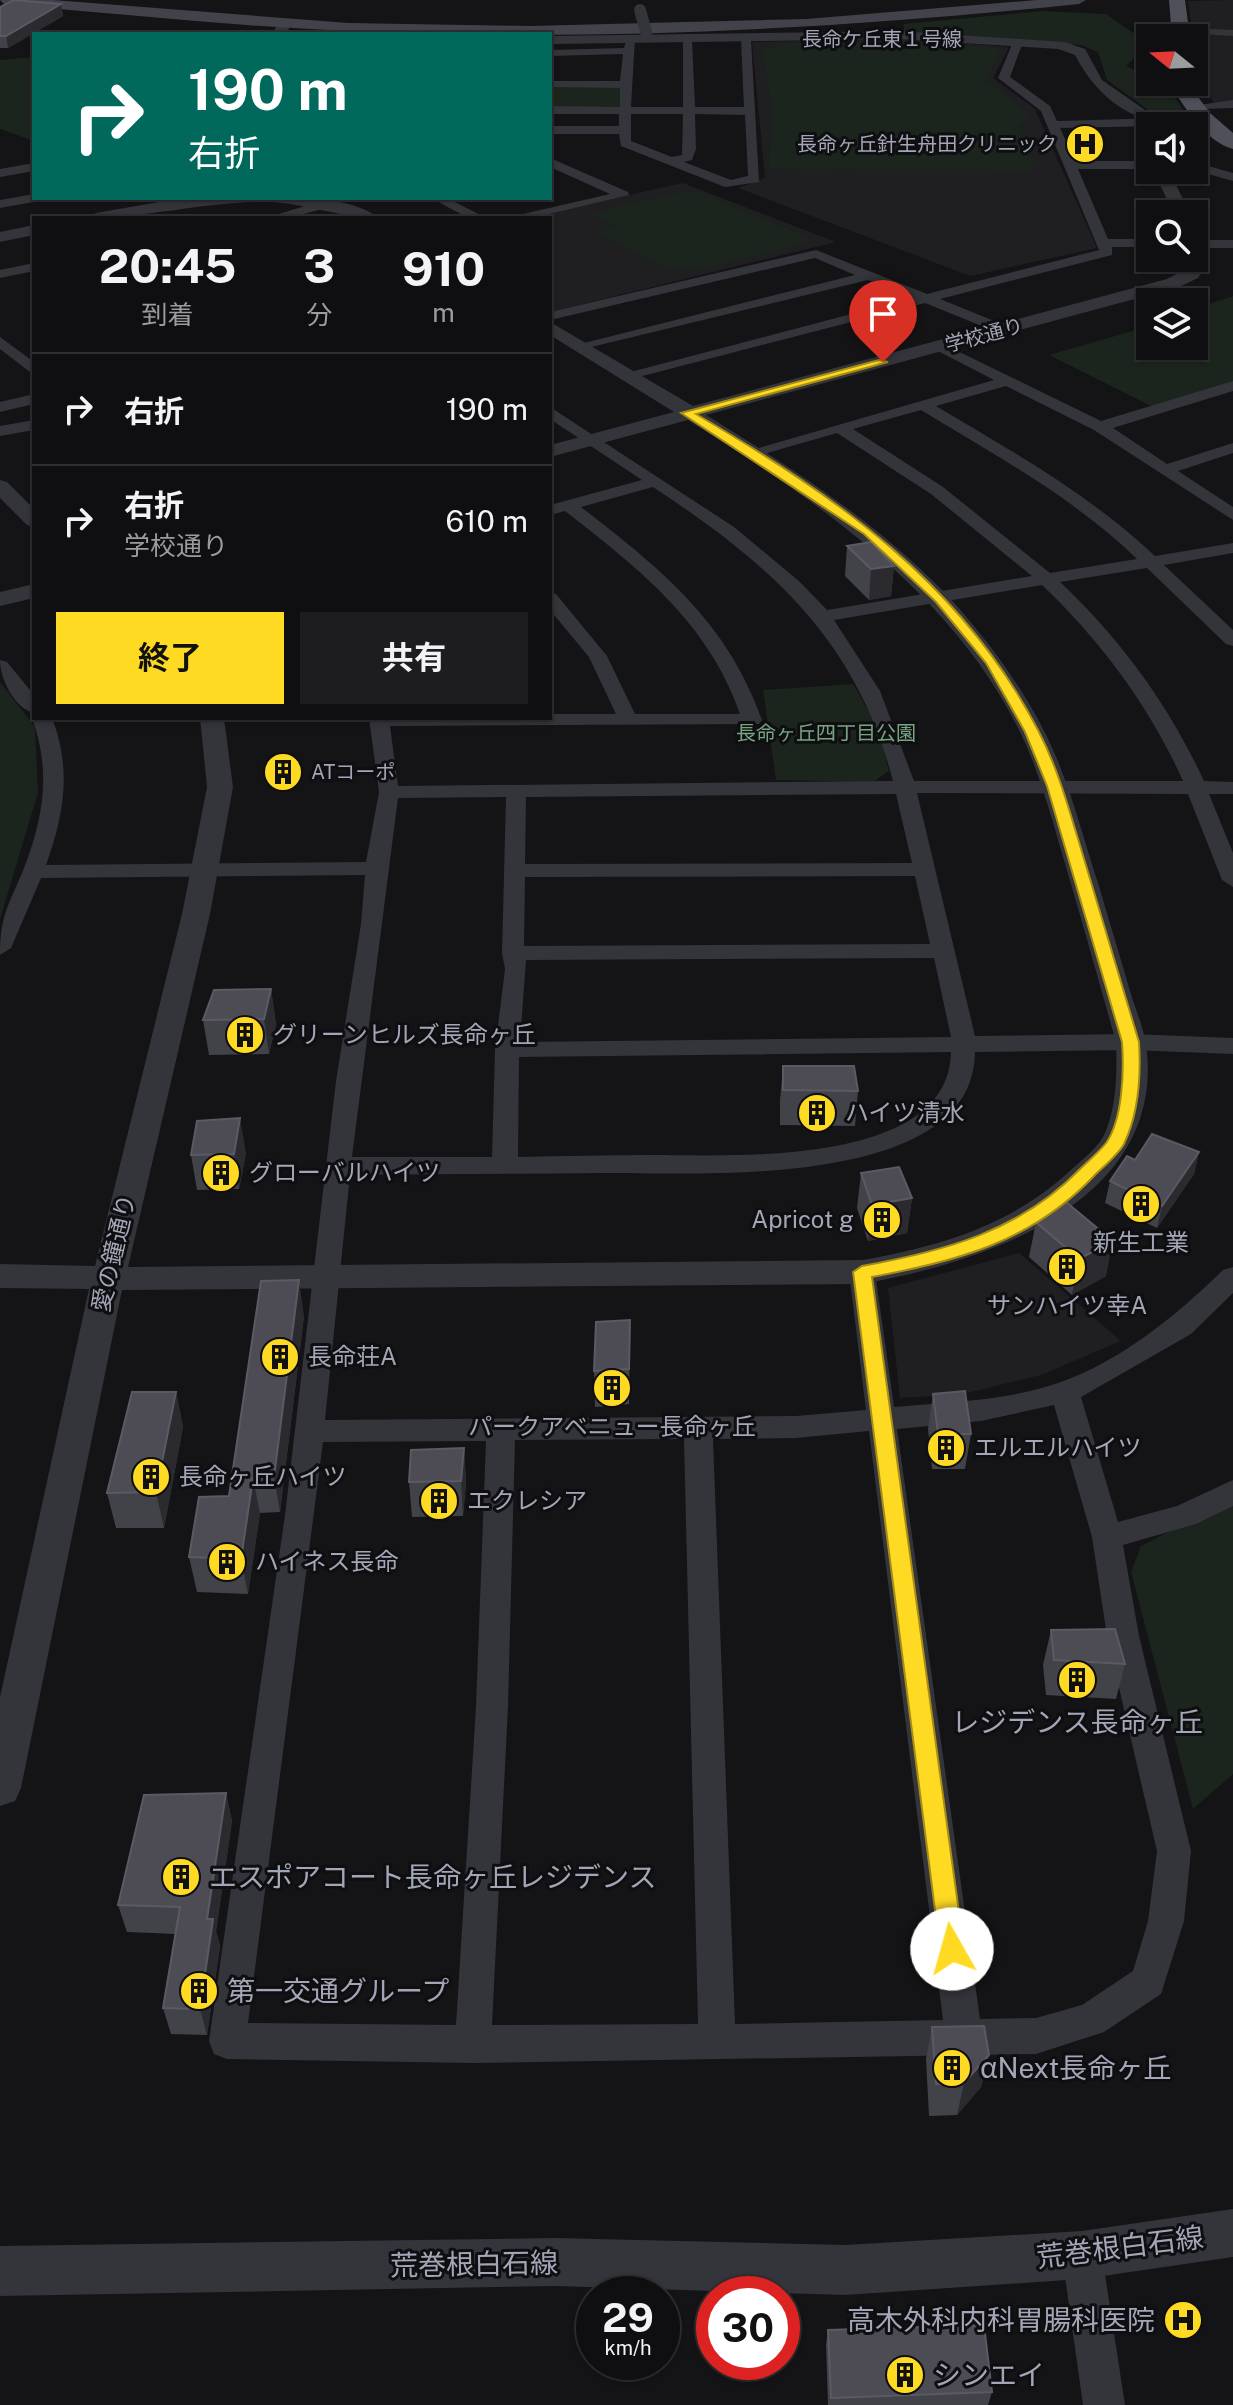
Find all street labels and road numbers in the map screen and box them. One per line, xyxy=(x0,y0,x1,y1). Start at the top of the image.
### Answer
street label: 長命ケ丘東１号線 xyxy=(802,27,962,51)
street label: 学校通り xyxy=(942,313,1026,357)
street label: 愛の鐘通り xyxy=(86,1191,140,1314)
street label: 荒巻根白石線 xyxy=(1035,2220,1205,2273)
street label: 荒巻根白石線 xyxy=(390,2246,558,2281)

